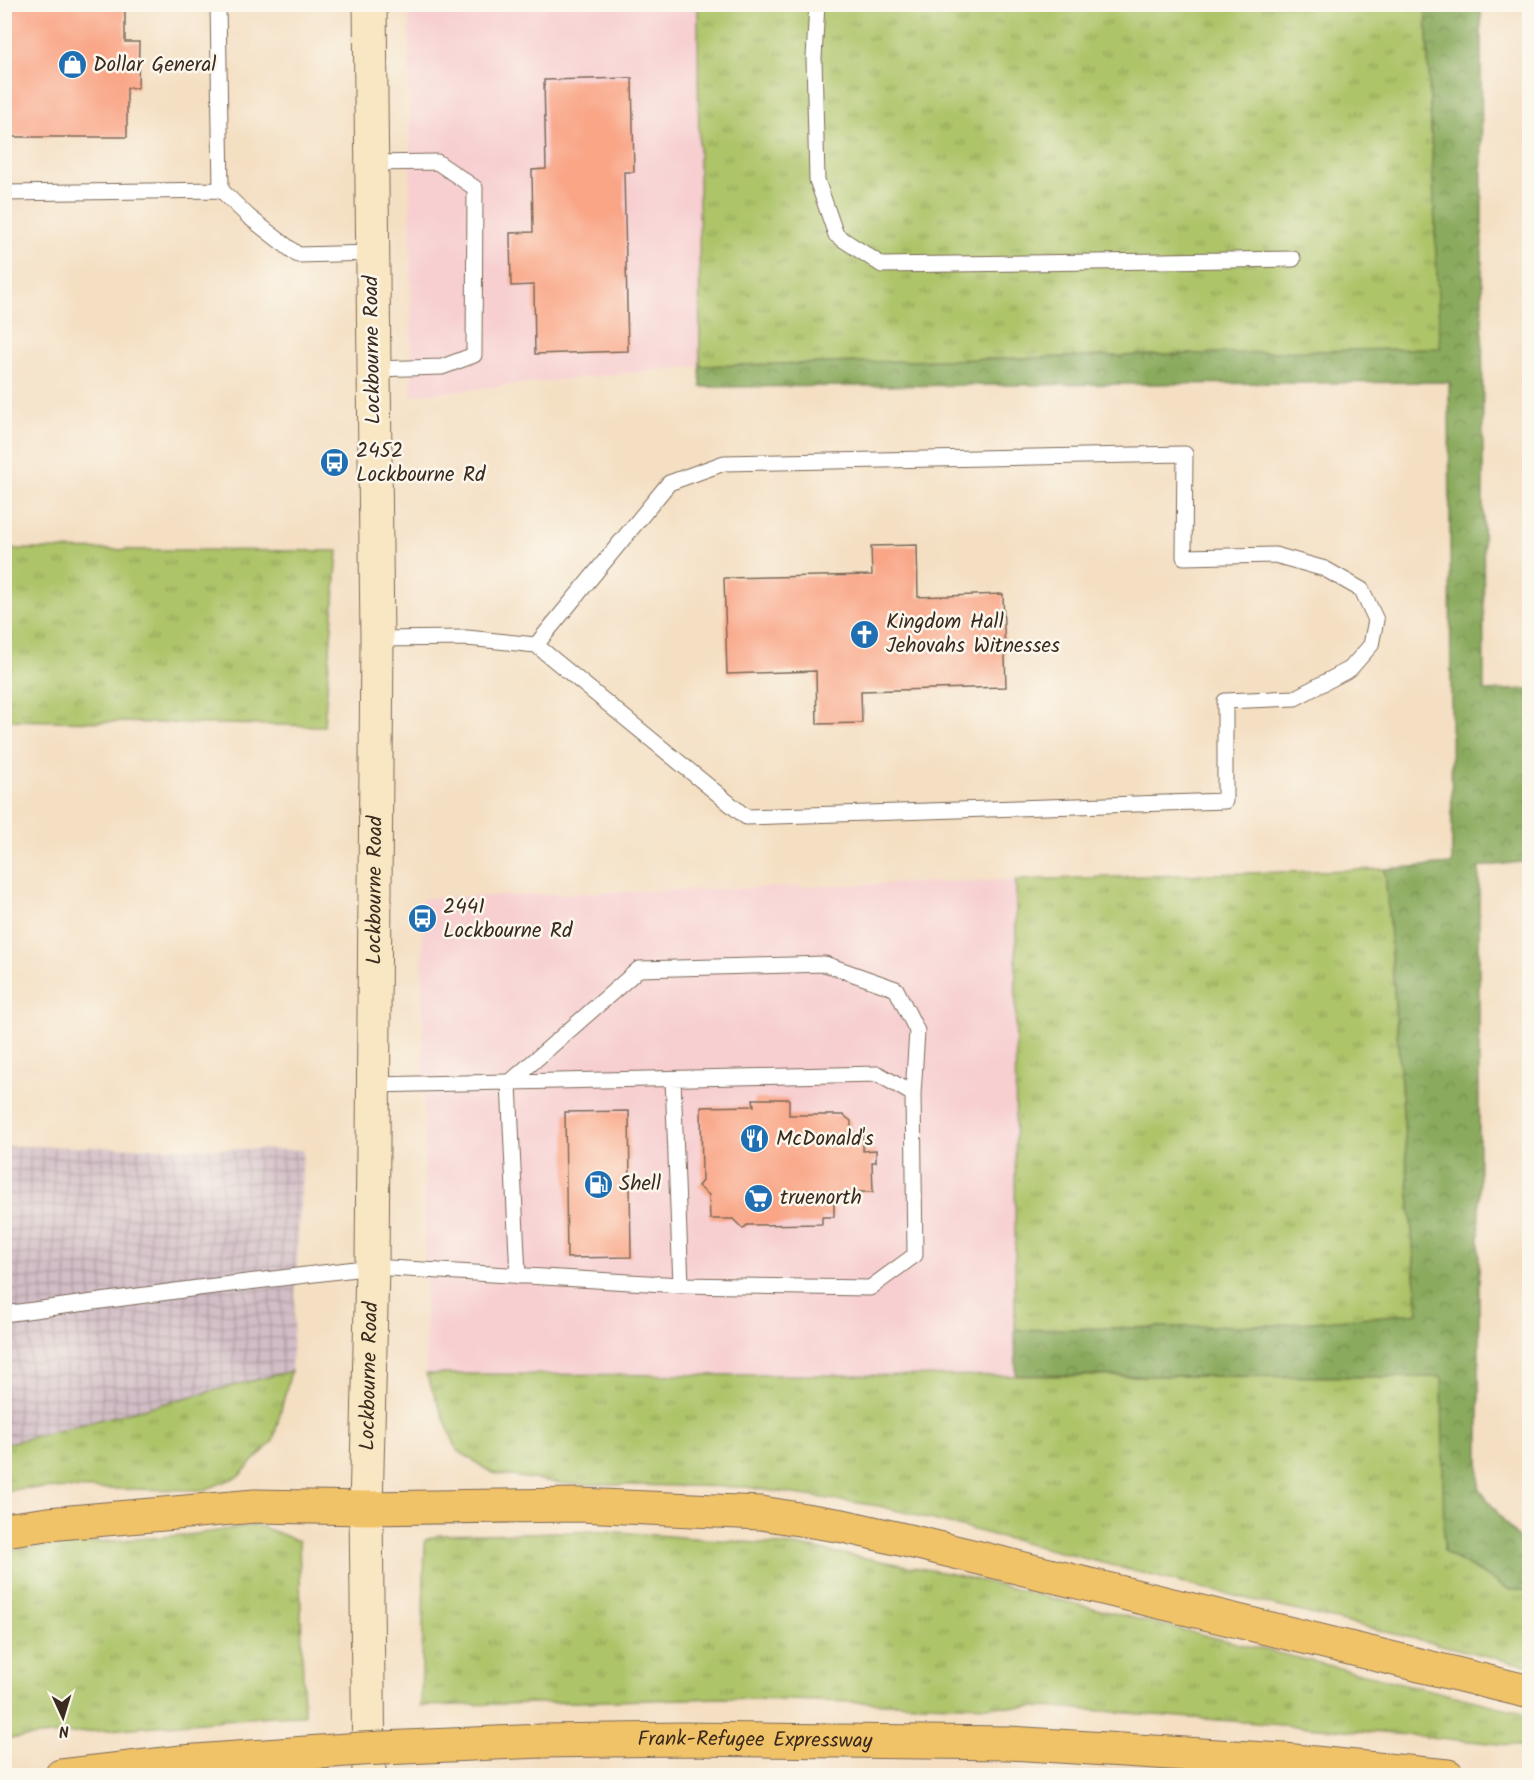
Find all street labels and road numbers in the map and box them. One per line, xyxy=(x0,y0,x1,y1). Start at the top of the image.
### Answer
street label: Lockbourne Road xyxy=(355,275,391,425)
street label: Lockbourne Road xyxy=(358,815,392,965)
street label: Lockbourne Road xyxy=(351,1301,388,1451)
street label: Frank-Refugee Expressway xyxy=(637,1722,873,1758)

